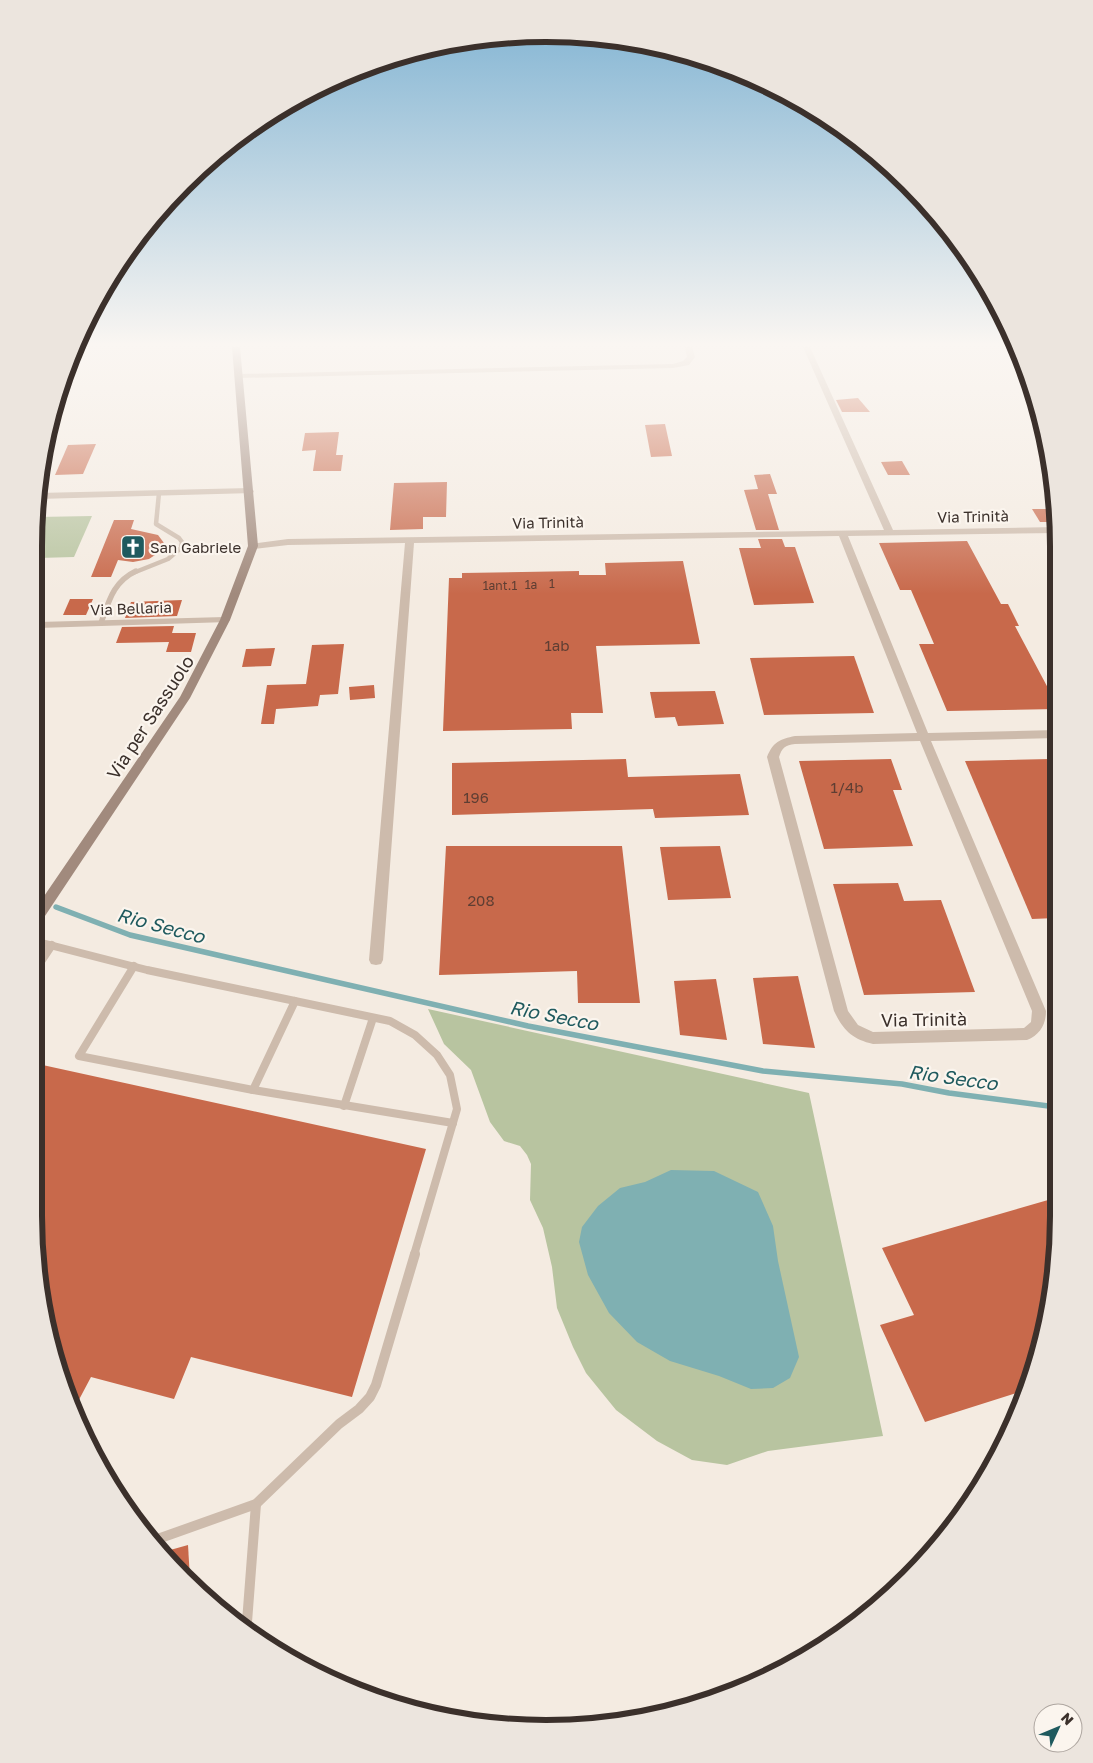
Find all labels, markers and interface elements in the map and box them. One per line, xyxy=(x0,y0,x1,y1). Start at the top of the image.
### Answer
street label: Via Trinità xyxy=(937,506,1009,526)
street label: Via Trinità xyxy=(512,512,584,532)
church icon: San Gabriele xyxy=(120,534,146,560)
place label: San Gabriele xyxy=(150,538,242,556)
house number: 1 xyxy=(549,576,555,591)
house number: 1a xyxy=(525,577,537,592)
house number: 1ant.1 xyxy=(483,578,517,593)
street label: Via Bellaria xyxy=(90,598,172,618)
house number: 1ab xyxy=(545,636,569,654)
street label: Via per Sassuolo xyxy=(102,651,198,783)
house number: 1/4b xyxy=(831,778,863,796)
house number: 196 xyxy=(463,788,489,806)
house number: 208 xyxy=(467,891,495,909)
water label: Rio Secco xyxy=(115,902,209,948)
water label: Rio Secco xyxy=(508,995,602,1035)
street label: Via Trinità xyxy=(881,1007,967,1031)
water label: Rio Secco xyxy=(907,1059,1000,1095)
north arrow xyxy=(1033,1703,1083,1753)
text: N xyxy=(1058,1709,1078,1728)

